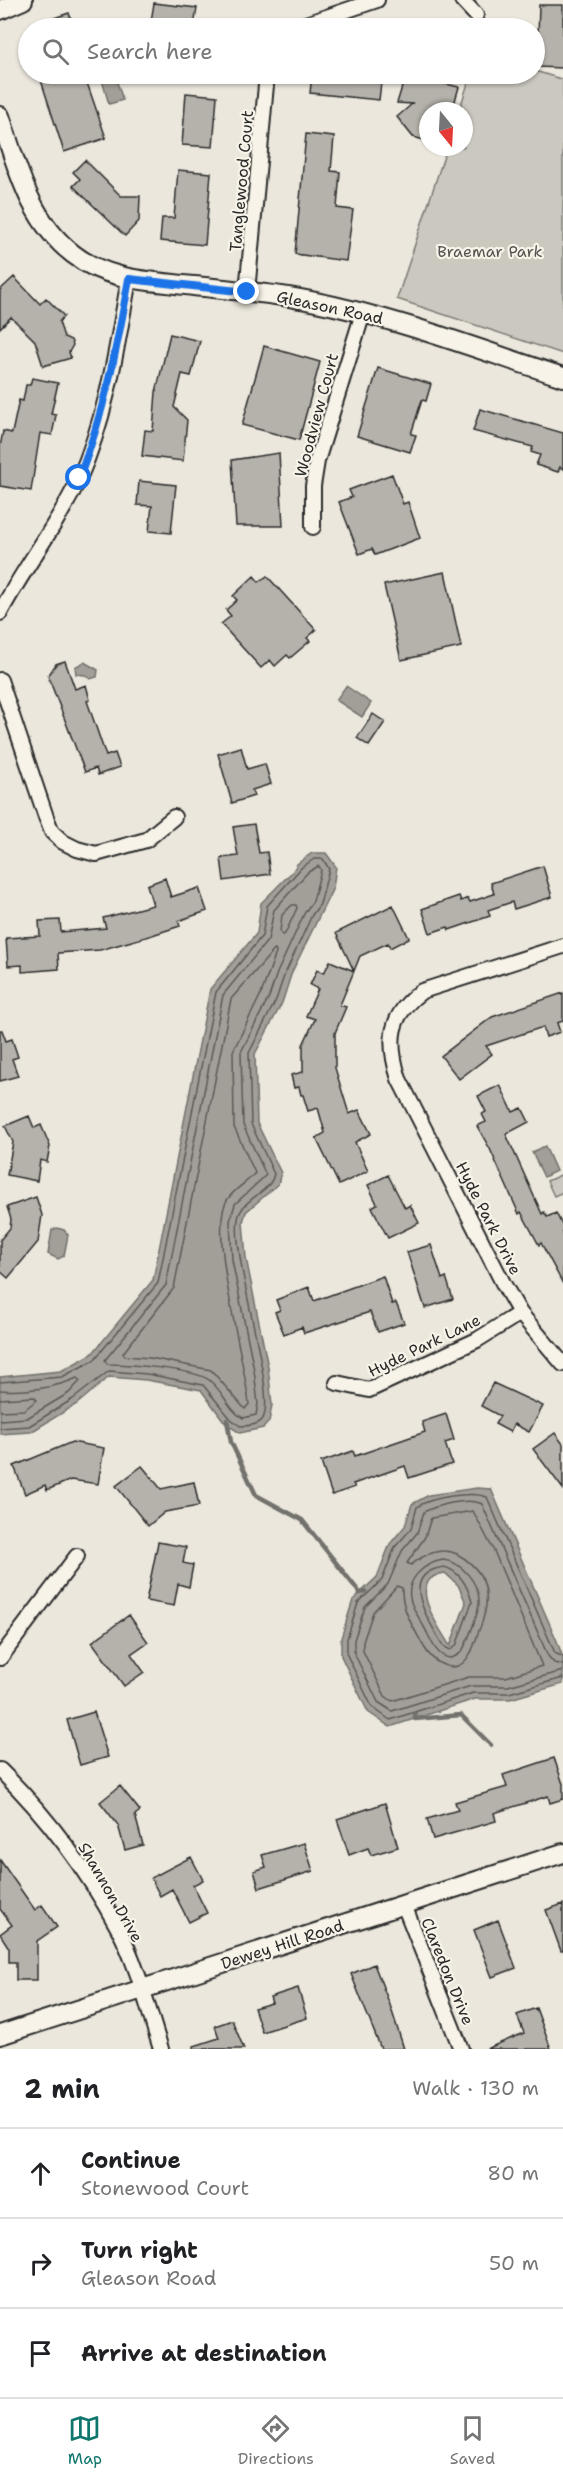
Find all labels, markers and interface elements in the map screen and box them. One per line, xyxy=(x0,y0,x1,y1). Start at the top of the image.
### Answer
search box xyxy=(18,18,545,84)
icon: search xyxy=(39,35,72,68)
text: Search here xyxy=(87,37,213,66)
north arrow xyxy=(419,102,473,156)
street label: Tanglewood Court xyxy=(225,109,258,253)
park label: Braemar Park xyxy=(437,241,543,262)
route end xyxy=(233,278,259,304)
street label: Gleason Road xyxy=(275,286,385,329)
street label: Woodview Court xyxy=(290,351,343,479)
route start xyxy=(65,464,91,490)
street label: Hyde Park Drive xyxy=(451,1158,526,1278)
street label: Hyde Park Lane xyxy=(365,1309,484,1382)
street label: Shannon Drive xyxy=(73,1838,148,1946)
street label: Claredon Drive xyxy=(416,1914,479,2028)
street label: Dewey Hill Road xyxy=(218,1915,346,1974)
text: 2 min xyxy=(24,2071,100,2106)
text: Walk · 130 m xyxy=(412,2075,539,2101)
text: Continue xyxy=(81,2146,181,2175)
icon: ahead xyxy=(24,2157,57,2190)
text: 80 m xyxy=(487,2160,539,2186)
text: Stonewood Court xyxy=(81,2175,249,2201)
text: Turn right xyxy=(81,2236,198,2265)
icon: right xyxy=(24,2247,57,2280)
text: 50 m xyxy=(489,2250,539,2276)
text: Gleason Road xyxy=(81,2265,216,2291)
icon: arrive xyxy=(24,2337,57,2370)
text: Arrive at destination xyxy=(81,2339,327,2368)
tab: Map xyxy=(68,2412,102,2469)
tab: Directions xyxy=(238,2412,314,2469)
tab: Saved xyxy=(450,2412,495,2469)

